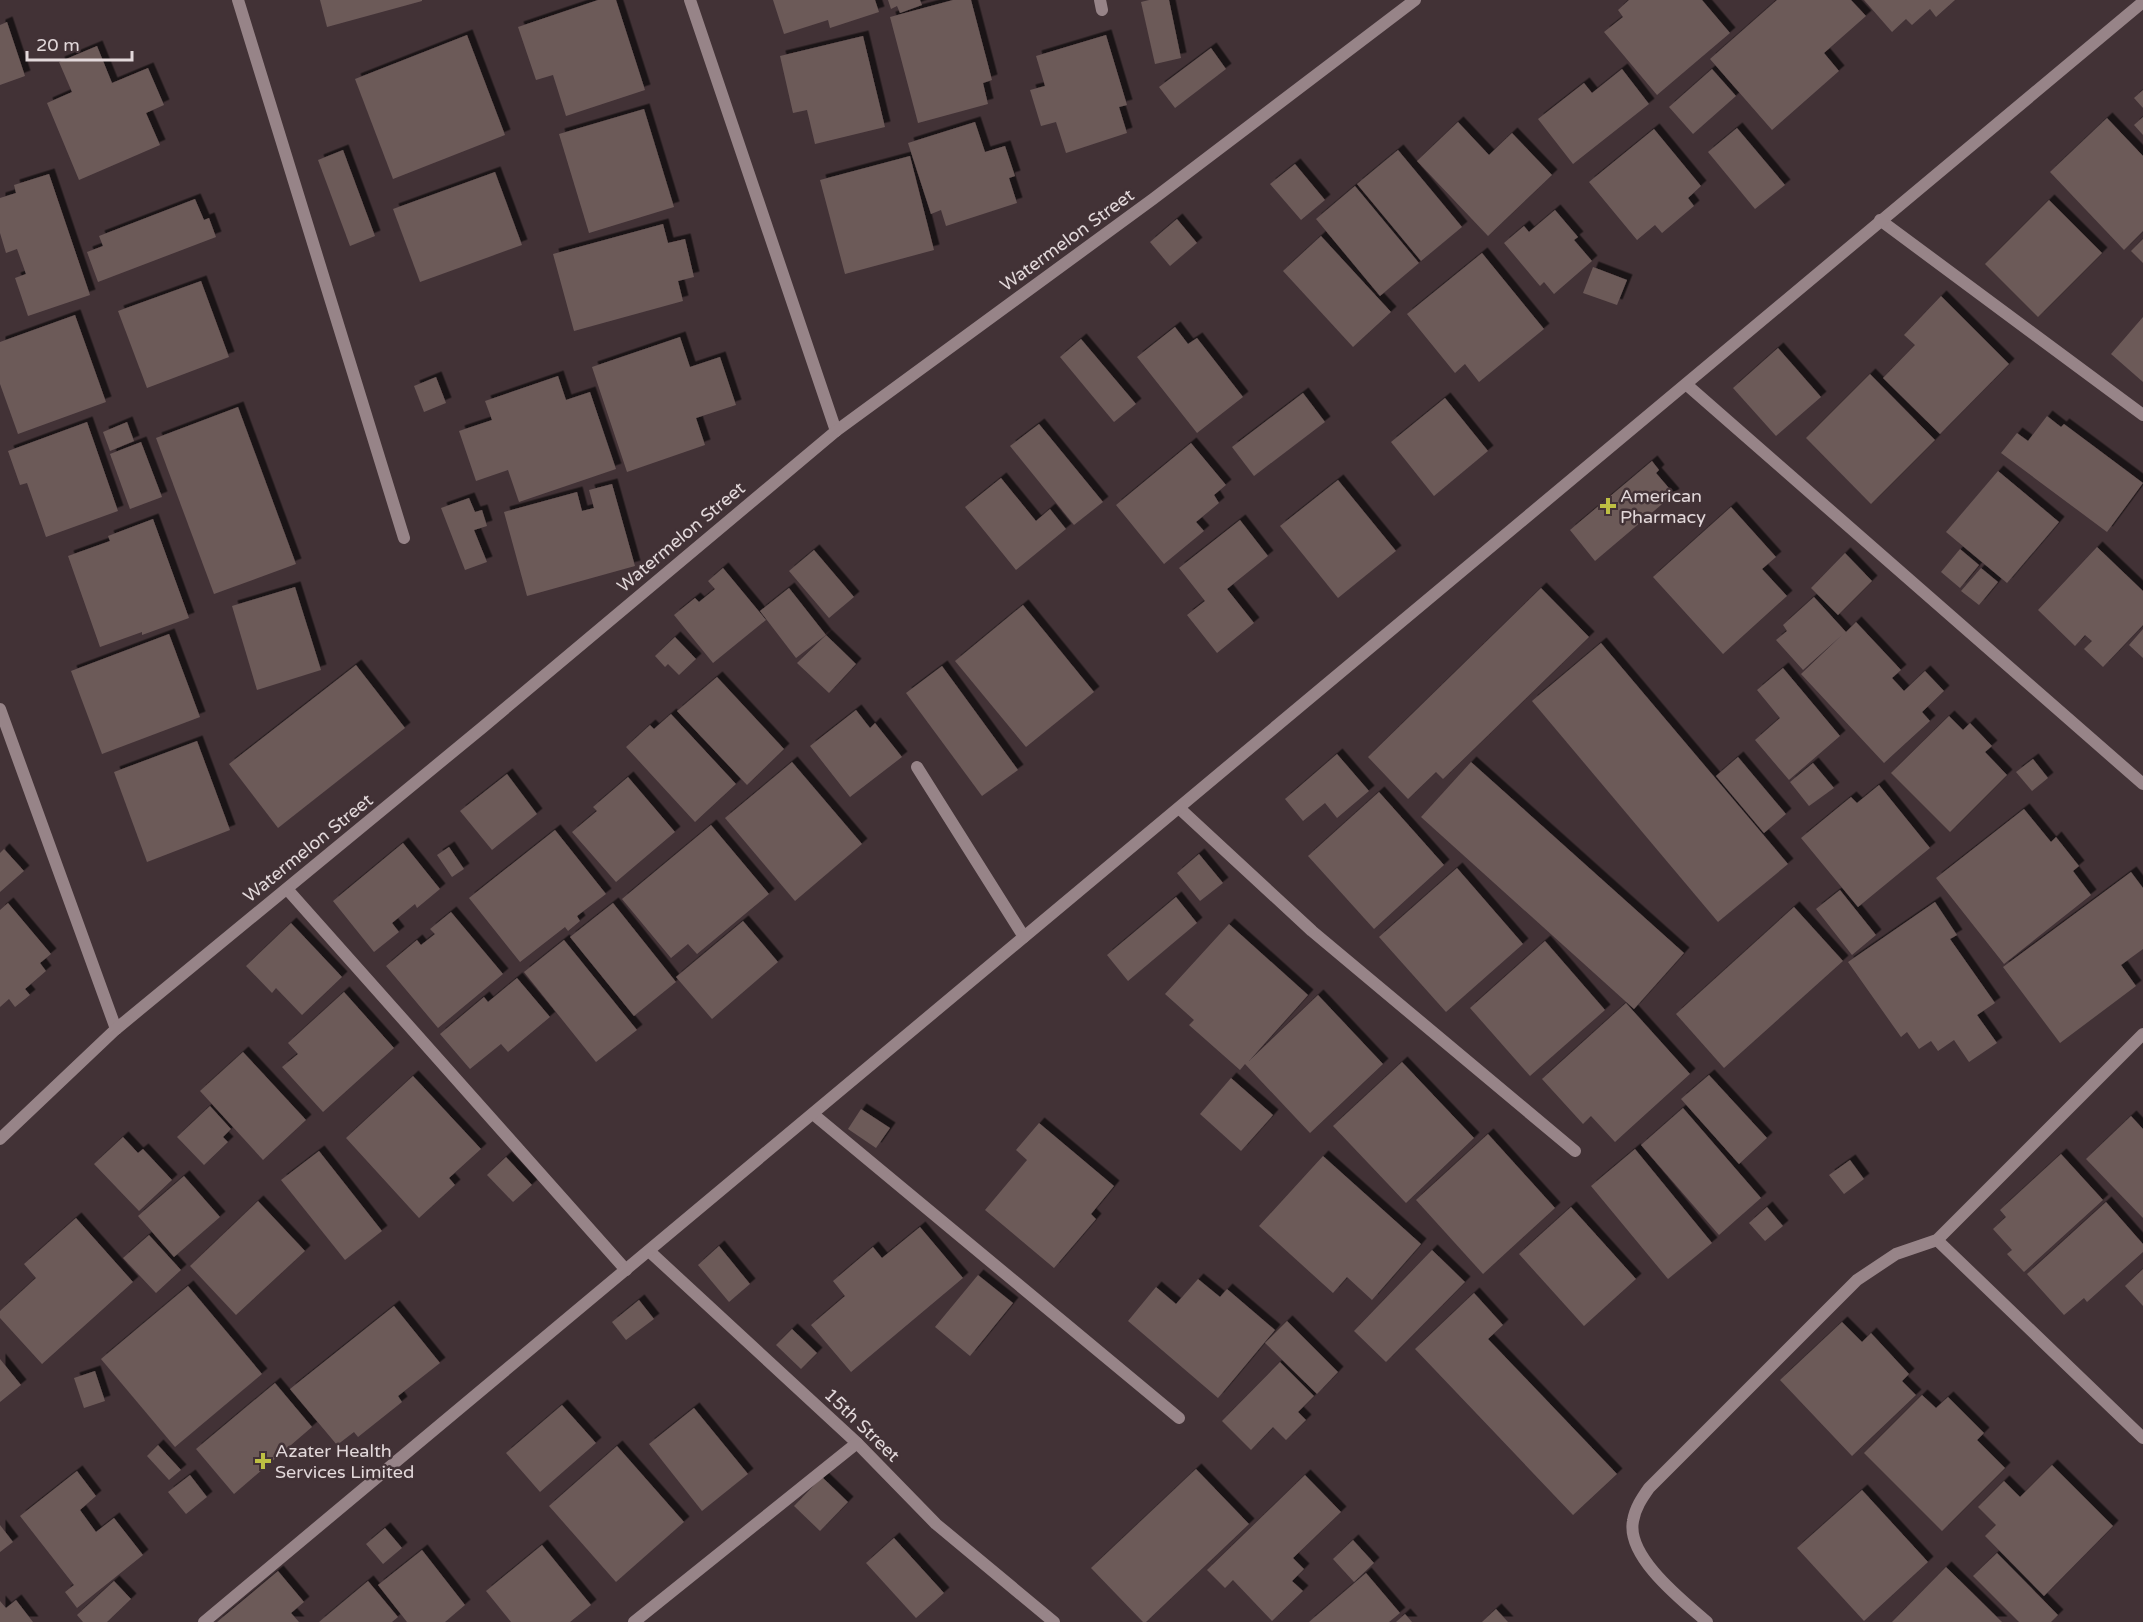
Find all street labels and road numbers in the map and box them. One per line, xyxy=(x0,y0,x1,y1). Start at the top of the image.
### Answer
street label: Watermelon Street xyxy=(996,184,1138,296)
street label: Watermelon Street xyxy=(612,477,750,597)
street label: Watermelon Street xyxy=(239,789,377,907)
street label: 15th Street xyxy=(820,1384,904,1467)

